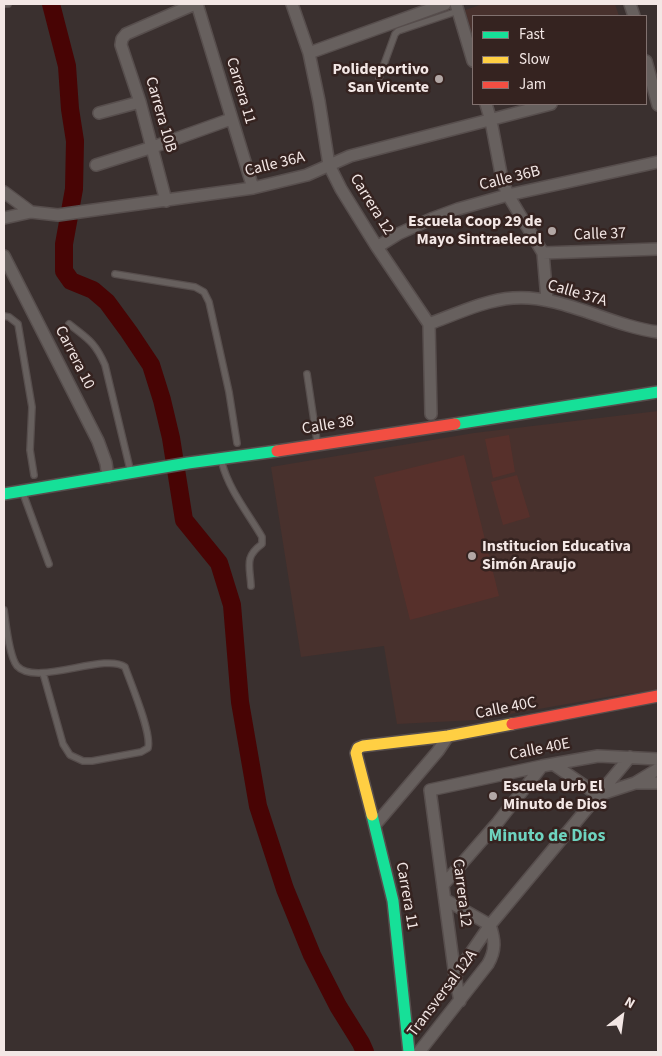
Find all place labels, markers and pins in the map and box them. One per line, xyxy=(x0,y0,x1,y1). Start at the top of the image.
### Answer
place label: Polideportivo San Vicente xyxy=(332,60,429,98)
marker: Polideportivo San Vicente xyxy=(433,73,445,85)
place label: Escuela Coop 29 de Mayo Sintraelecol xyxy=(408,212,542,250)
marker: Escuela Coop 29 de Mayo Sintraelecol xyxy=(546,225,558,237)
place label: Institucion Educativa Simón Araujo xyxy=(482,537,631,575)
marker: Institucion Educativa Simón Araujo xyxy=(466,550,478,562)
place label: Escuela Urb El Minuto de Dios xyxy=(503,777,607,815)
marker: Escuela Urb El Minuto de Dios xyxy=(487,790,499,802)

